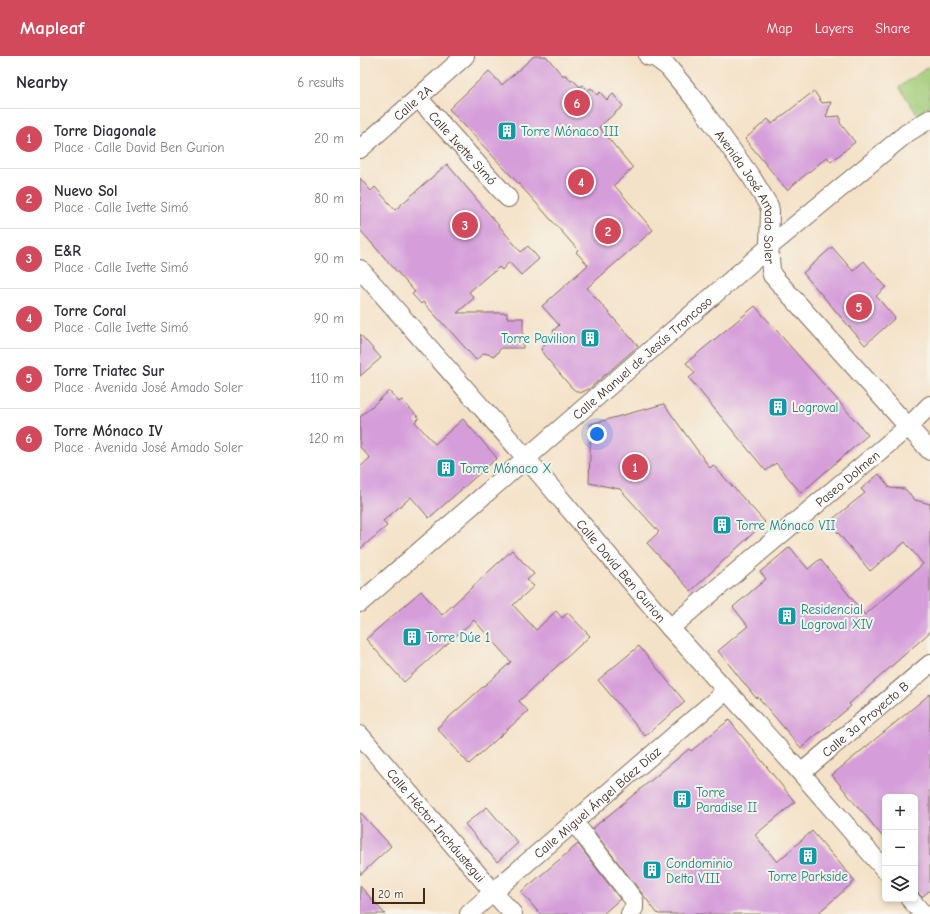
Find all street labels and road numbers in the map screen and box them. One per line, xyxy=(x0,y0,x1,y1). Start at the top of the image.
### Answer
street label: Calle 2A xyxy=(391,82,435,124)
street label: Calle Ivette Simó xyxy=(425,108,499,188)
street label: Avenida José Amado Soler xyxy=(712,127,777,265)
street label: Calle Manuel de Jesús Troncoso xyxy=(570,293,715,422)
street label: Paseo Dolmen xyxy=(813,447,883,510)
street label: Calle David Ben Gurion xyxy=(573,516,669,625)
street label: Calle 3a Proyecto B xyxy=(819,678,912,760)
street label: Calle Miguel Ángel Báez Díaz xyxy=(531,744,664,861)
street label: Calle Héctor Incháustegui xyxy=(384,766,488,885)

